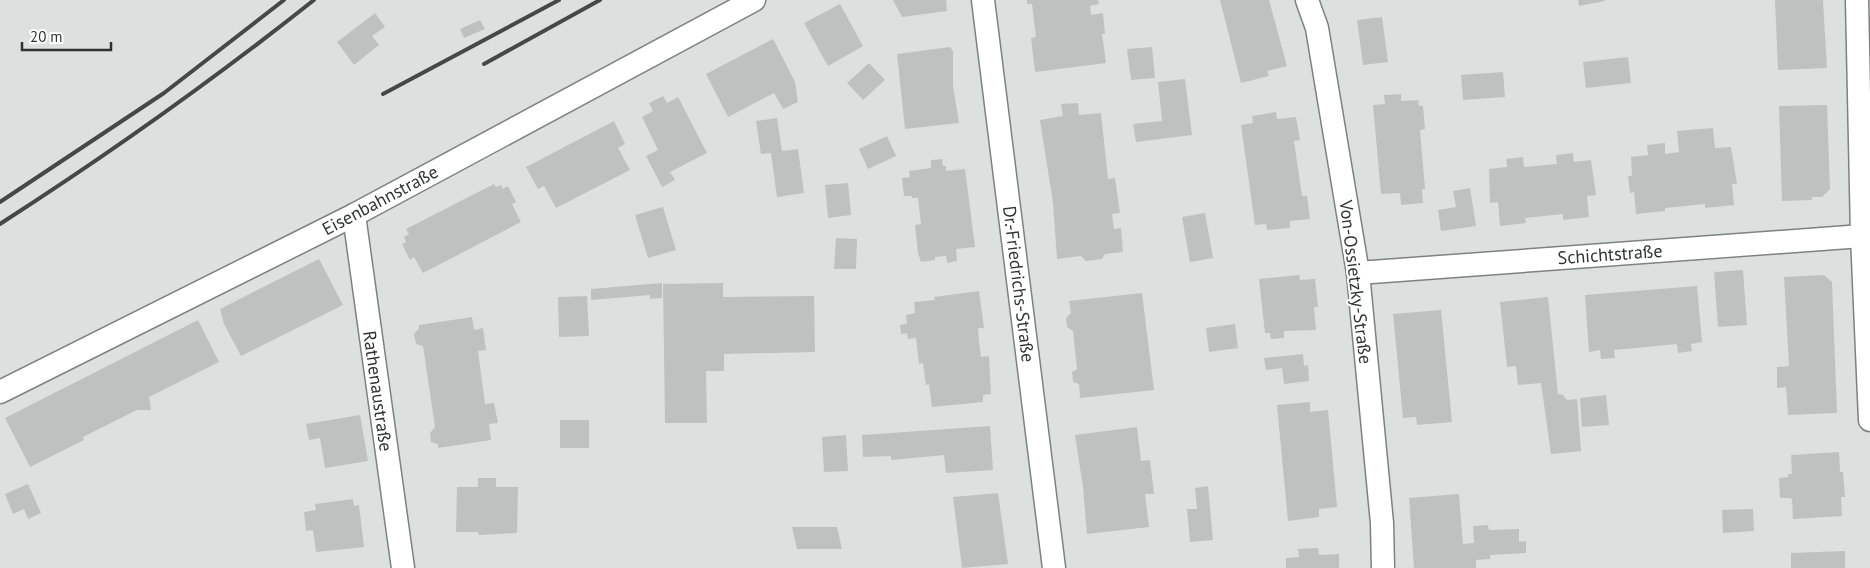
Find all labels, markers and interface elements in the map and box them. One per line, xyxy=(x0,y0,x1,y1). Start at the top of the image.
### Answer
scale bar xyxy=(22,20,111,52)
text: 20 m xyxy=(30,27,63,46)
street label: Eisenbahnstraße xyxy=(318,160,442,240)
street label: Von-Ossietzky-Straße xyxy=(1334,198,1377,365)
street label: Dr.-Friedrichs-Straße xyxy=(998,204,1040,364)
street label: Schichtstraße xyxy=(1557,239,1663,269)
street label: Rathenaustraße xyxy=(358,329,398,453)

